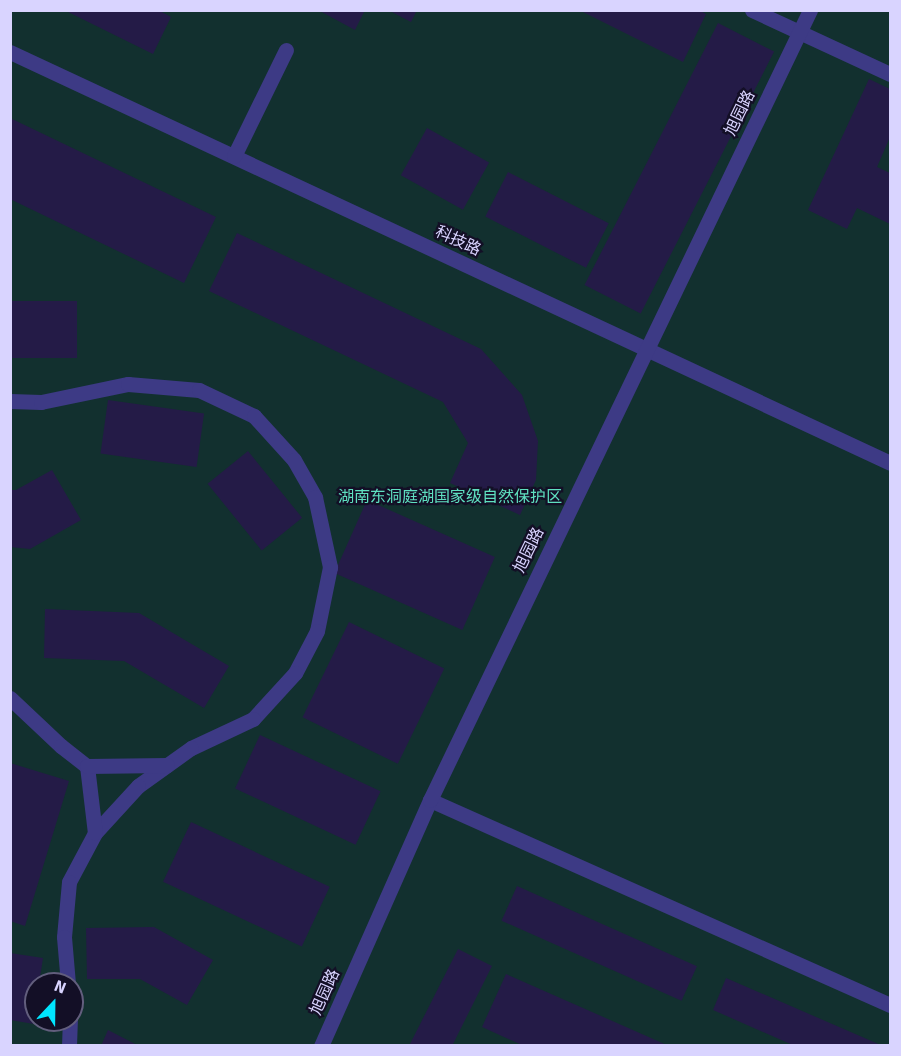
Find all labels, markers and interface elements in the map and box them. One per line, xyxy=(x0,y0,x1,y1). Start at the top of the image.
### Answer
street label: 旭园路 xyxy=(721,87,759,139)
street label: 科技路 xyxy=(432,222,484,260)
park label: 湖南东洞庭湖国家级自然保护区 xyxy=(338,487,562,507)
street label: 旭园路 xyxy=(510,524,548,576)
street label: 旭园路 xyxy=(306,966,344,1018)
north arrow xyxy=(24,972,84,1032)
text: N xyxy=(51,976,69,999)

